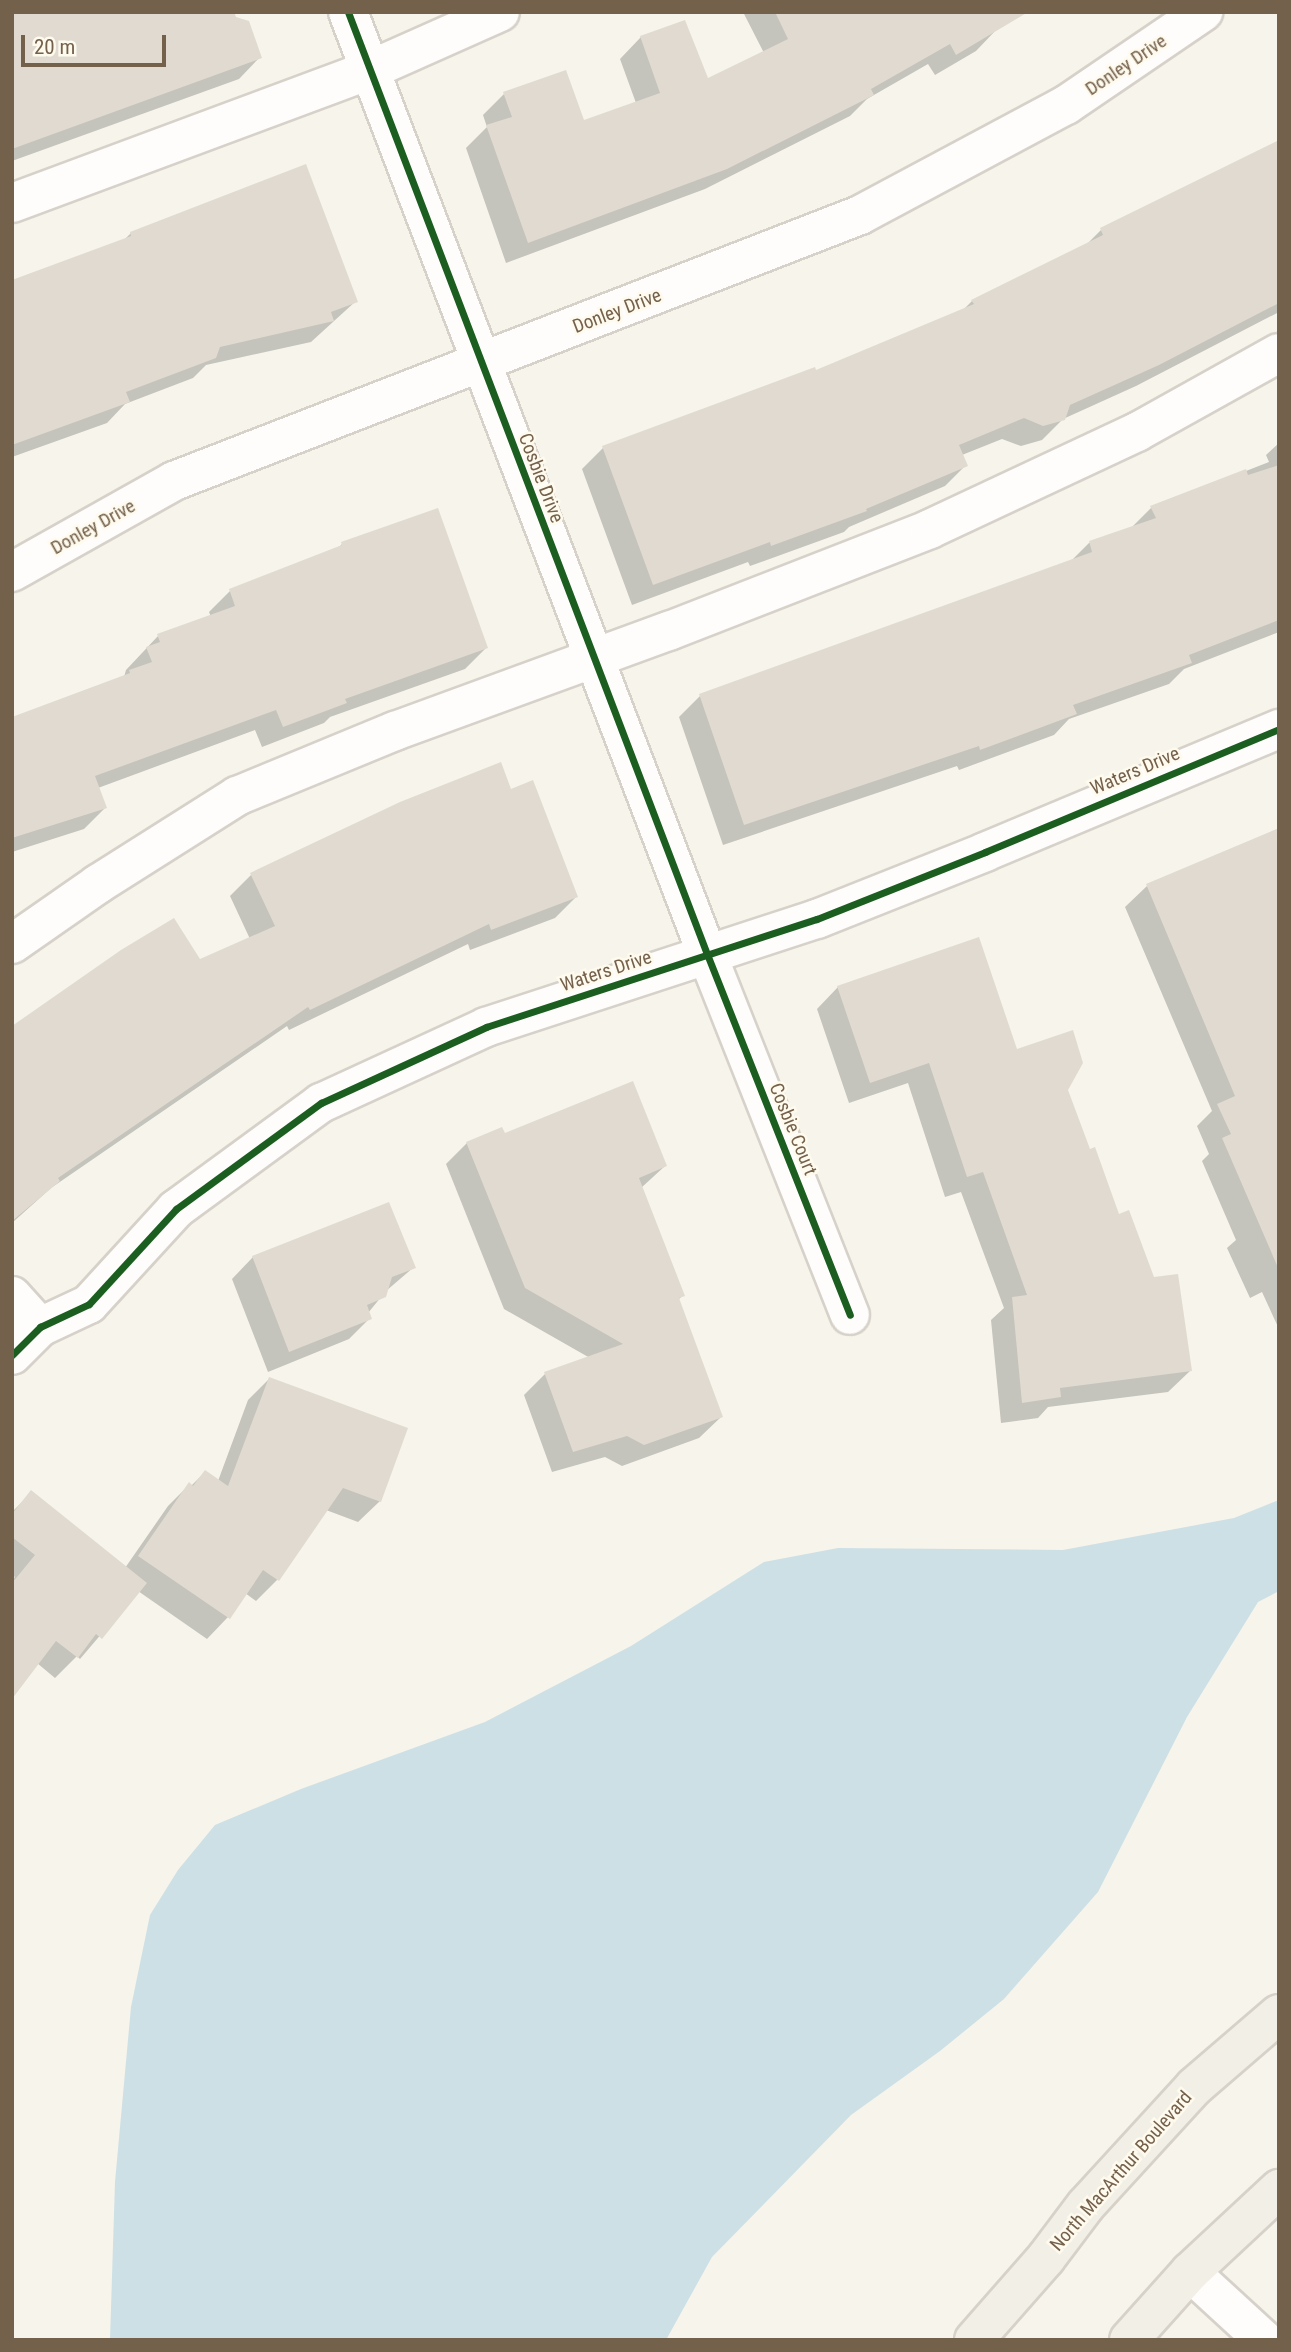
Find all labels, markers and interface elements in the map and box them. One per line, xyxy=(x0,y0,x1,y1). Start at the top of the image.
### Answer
scale bar xyxy=(24,21,170,65)
street label: Donley Drive xyxy=(1081,30,1171,100)
text: 20 m xyxy=(34,35,75,59)
street label: Donley Drive xyxy=(570,284,664,338)
street label: Cosbie Drive xyxy=(514,430,568,526)
street label: Donley Drive xyxy=(47,495,139,559)
street label: Waters Drive xyxy=(1087,742,1183,800)
street label: Waters Drive xyxy=(558,946,654,996)
street label: Cosbie Court xyxy=(764,1080,822,1178)
street label: North MacArthur Boulevard xyxy=(1045,2086,1197,2256)

